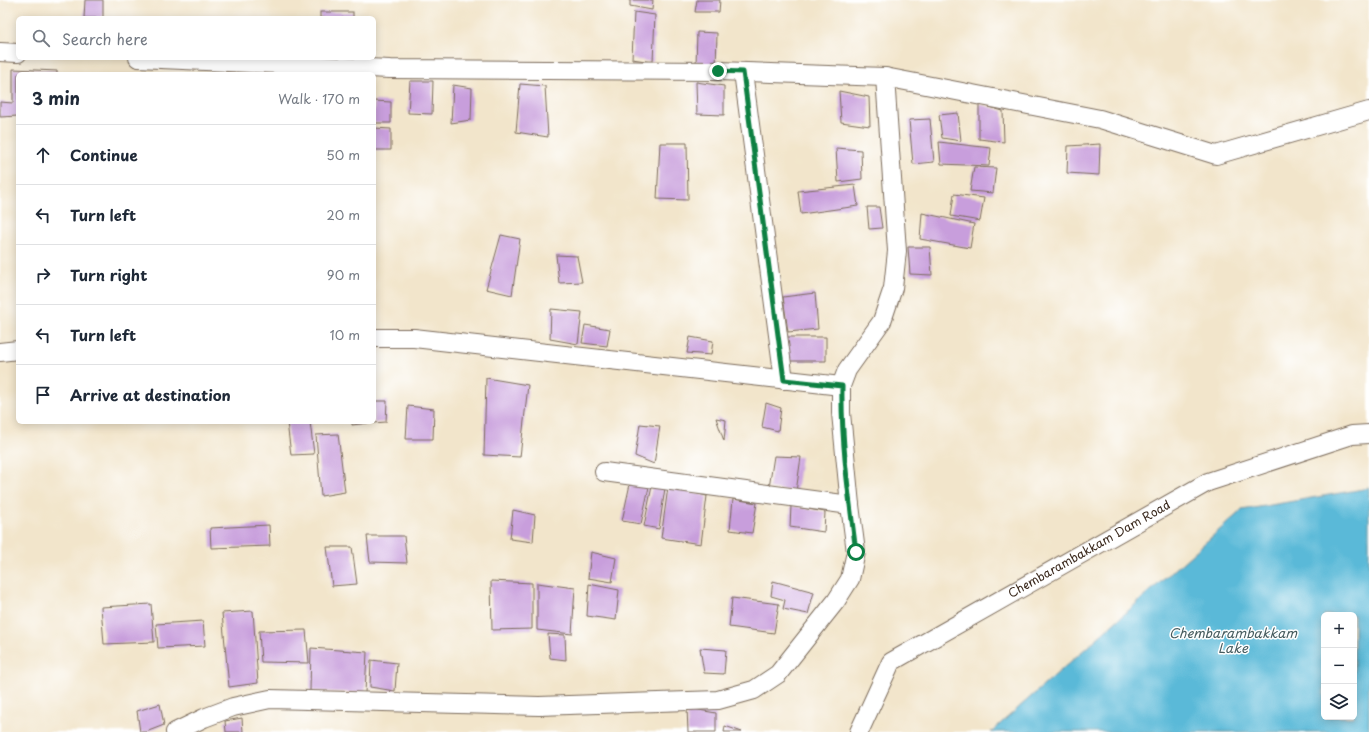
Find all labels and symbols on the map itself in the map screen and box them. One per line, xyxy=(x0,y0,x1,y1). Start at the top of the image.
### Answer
route end xyxy=(709,62,727,80)
street label: Chembarambakkam Dam Road xyxy=(1004,495,1173,602)
route start xyxy=(847,543,865,561)
water label: Chembarambakkam Lake xyxy=(1169,623,1298,657)

